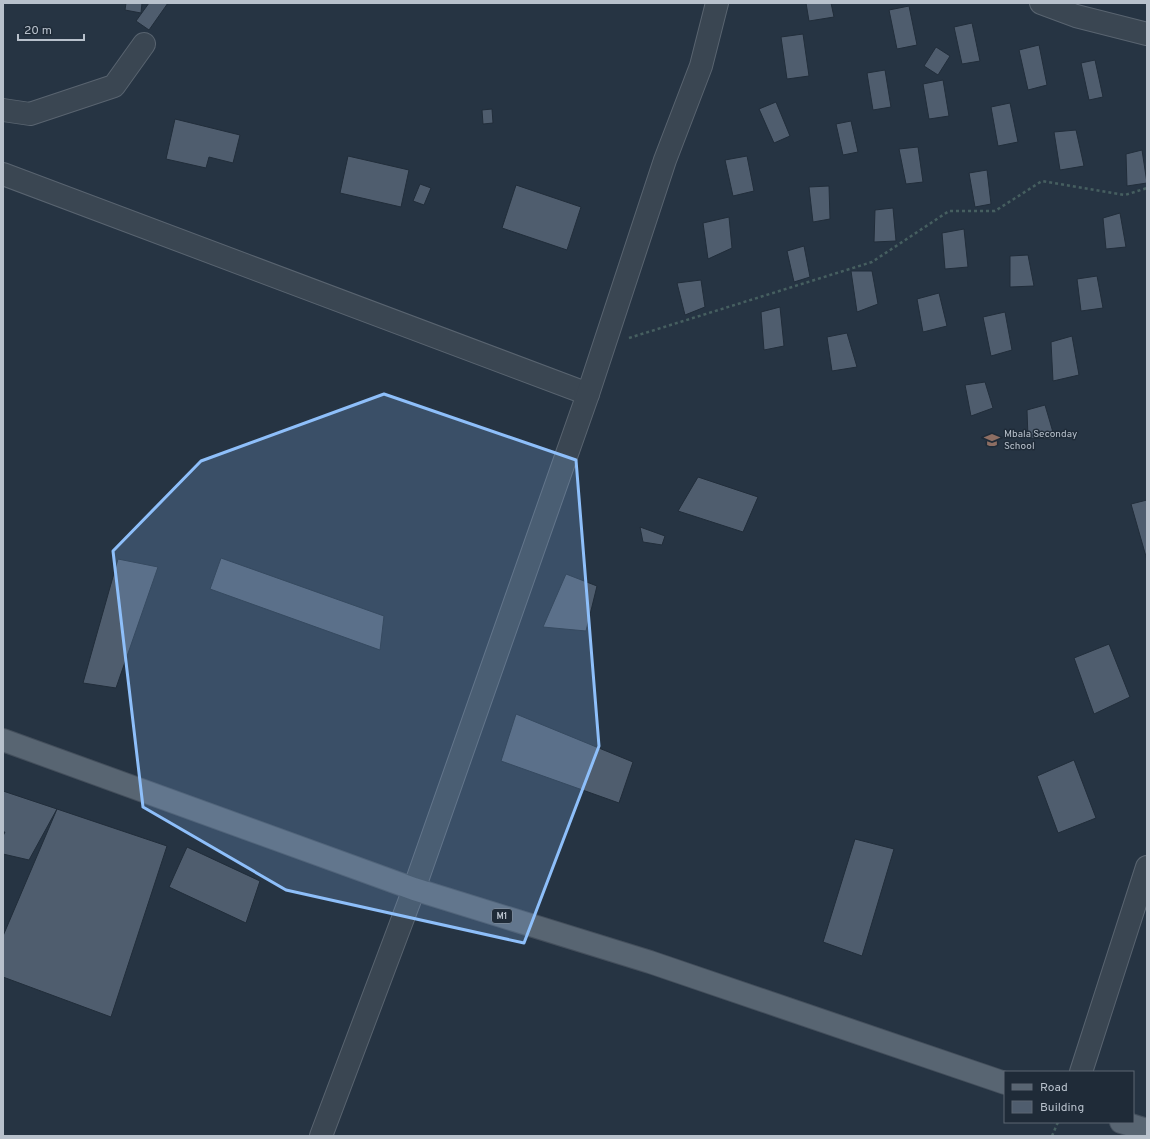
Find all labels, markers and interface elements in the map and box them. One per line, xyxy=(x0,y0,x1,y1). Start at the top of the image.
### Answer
scale bar xyxy=(18,16,84,42)
text: 20 m xyxy=(24,23,52,39)
place label: Mbala Seconday School xyxy=(1004,428,1077,453)
school or university icon: Mbala Seconday School xyxy=(983,431,1001,449)
road number: M1 xyxy=(492,909,512,923)
legend xyxy=(1004,1071,1134,1123)
text: Road xyxy=(1040,1080,1068,1096)
text: Building xyxy=(1040,1100,1084,1116)

